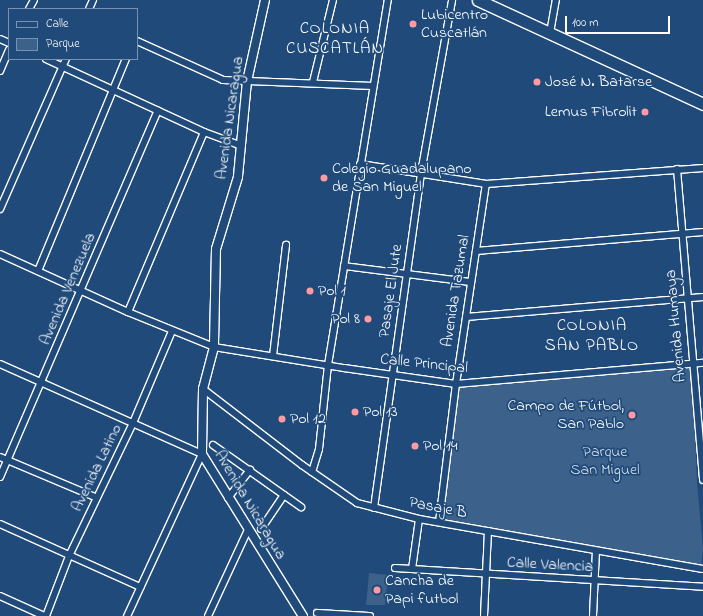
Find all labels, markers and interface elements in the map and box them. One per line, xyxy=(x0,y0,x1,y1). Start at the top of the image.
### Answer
place label: Lubicentro Cuscatlán xyxy=(421,5,488,43)
legend xyxy=(8,8,138,60)
scale bar xyxy=(567,8,672,34)
text: 100 m xyxy=(572,14,599,32)
text: Calle xyxy=(46,15,68,33)
district label: COLONIA CUSCATLÁN xyxy=(286,19,384,59)
marker: Lubicentro Cuscatlán xyxy=(408,19,418,29)
text: Parque xyxy=(46,35,80,53)
street label: Avenida Nicaragua xyxy=(212,55,248,181)
place label: José N. Batarse xyxy=(545,72,652,92)
marker: José N. Batarse xyxy=(532,77,542,87)
place label: Lemus Fibrolit xyxy=(545,102,637,122)
marker: Lemus Fibrolit xyxy=(640,107,650,117)
place label: Colegio Guadalupano de San Miguel xyxy=(332,159,472,197)
marker: Colegio Guadalupano de San Miguel xyxy=(319,173,329,183)
street label: Avenida Venezuela xyxy=(36,230,100,348)
street label: Avenida Tazumal xyxy=(438,233,474,349)
street label: Pasaje El Jute xyxy=(375,243,407,339)
street label: Avenida Humaya xyxy=(662,269,690,383)
place label: Pol 1 xyxy=(318,281,346,301)
marker: Pol 1 xyxy=(305,286,315,296)
place label: Pol 8 xyxy=(331,309,360,329)
marker: Pol 8 xyxy=(363,314,373,324)
district label: COLONIA SAN PABLO xyxy=(545,316,639,356)
street label: Calle Principal xyxy=(379,350,469,378)
place label: Campo de Fútbol, San Pablo xyxy=(508,396,624,434)
place label: Pol 13 xyxy=(363,402,398,422)
marker: Pol 13 xyxy=(350,407,360,417)
place label: Pol 12 xyxy=(290,409,326,429)
marker: Campo de Fútbol, San Pablo xyxy=(627,410,637,420)
marker: Pol 12 xyxy=(277,414,287,424)
street label: Avenida Latino xyxy=(68,421,126,515)
place label: Pol 14 xyxy=(423,436,458,456)
marker: Pol 14 xyxy=(410,441,420,451)
park label: Parque San Miguel xyxy=(570,442,640,480)
street label: Avenida Nicaragua xyxy=(210,447,290,563)
street label: Pasaje B xyxy=(407,493,469,523)
street label: Calle Valencia xyxy=(506,553,594,577)
place label: Cancha de Papi futbol xyxy=(385,571,458,609)
marker: Cancha de Papi futbol xyxy=(372,585,382,595)

